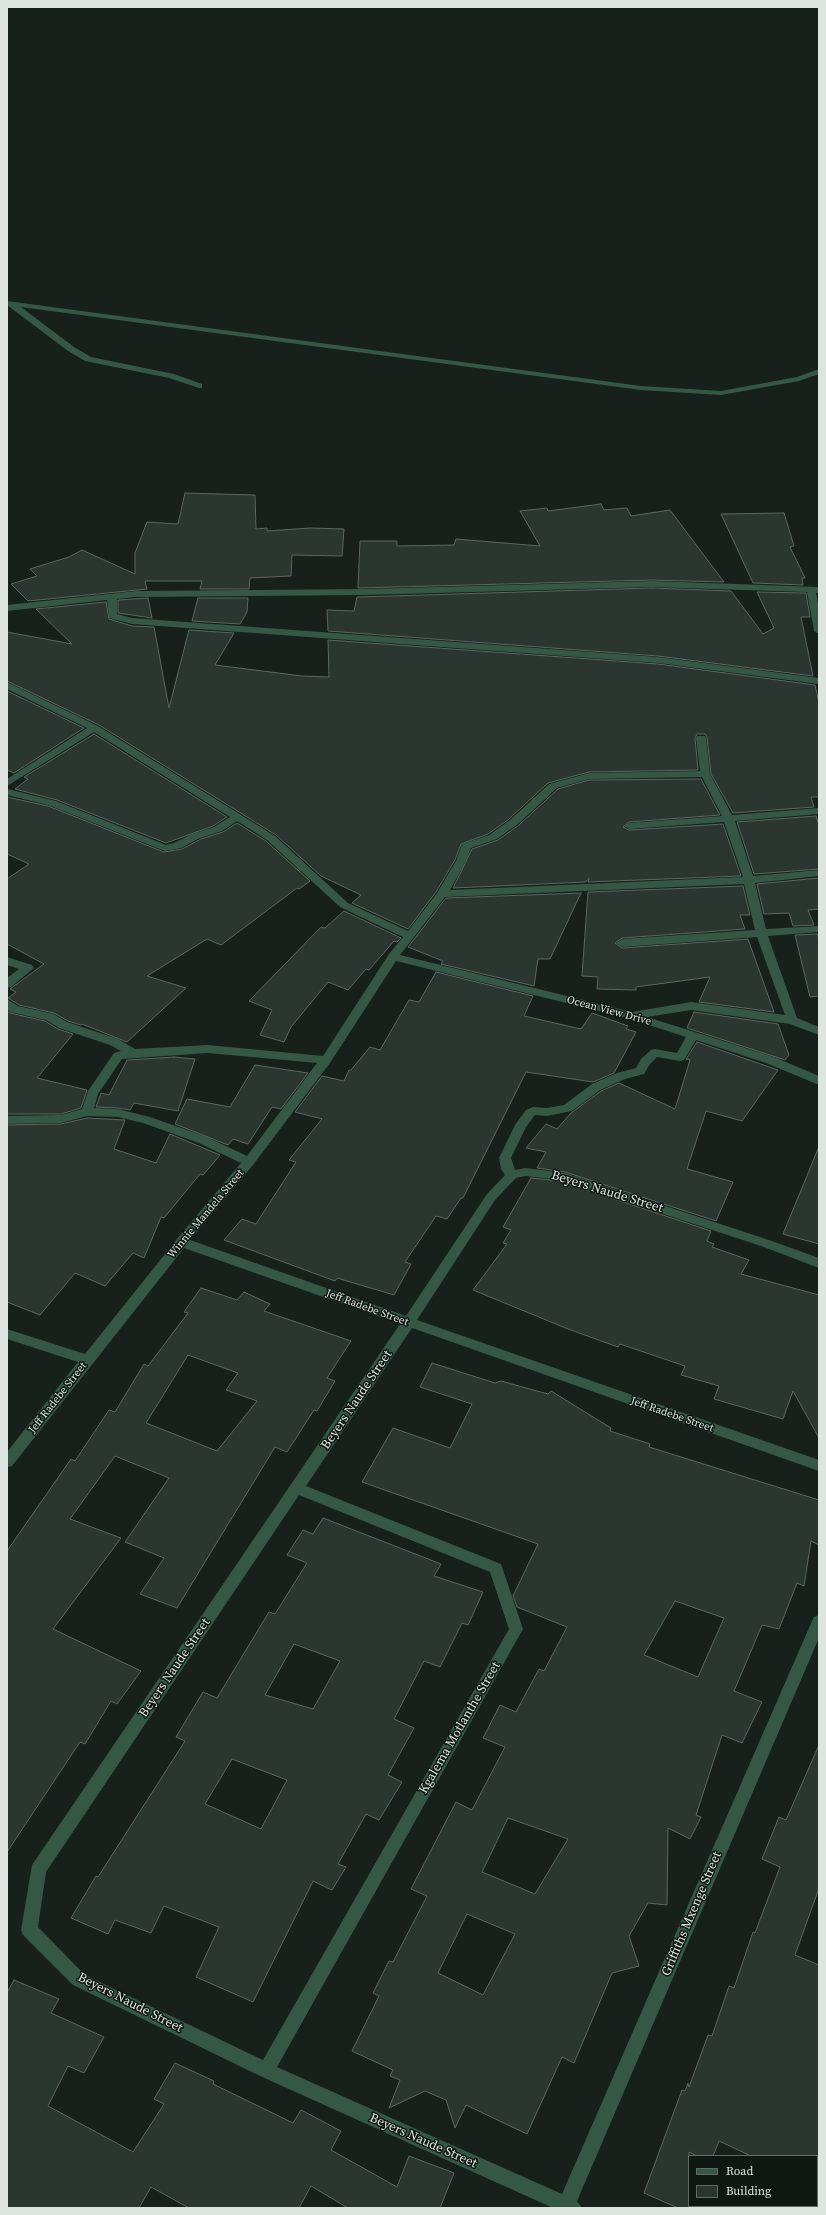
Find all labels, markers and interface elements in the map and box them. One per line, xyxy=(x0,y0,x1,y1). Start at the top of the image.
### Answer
street label: Ocean View Drive xyxy=(565,993,653,1029)
street label: Winnie Mandela Street xyxy=(165,1167,247,1261)
street label: Beyers Naude Street xyxy=(549,1168,665,1216)
street label: Jeff Radebe Street xyxy=(324,1287,410,1329)
street label: Beyers Naude Street xyxy=(318,1348,396,1452)
street label: Jeff Radebe Street xyxy=(26,1360,90,1436)
street label: Jeff Radebe Street xyxy=(629,1395,715,1435)
street label: Beyers Naude Street xyxy=(136,1616,214,1720)
street label: Kgalema Motlanthe Street xyxy=(416,1659,504,1797)
street label: Griffiths Mxenge Street xyxy=(659,1850,725,1978)
street label: Beyers Naude Street xyxy=(75,1970,185,2036)
street label: Beyers Naude Street xyxy=(367,2110,479,2172)
legend xyxy=(688,2155,818,2207)
text: Road xyxy=(726,2163,753,2179)
text: Building xyxy=(726,2183,771,2199)

